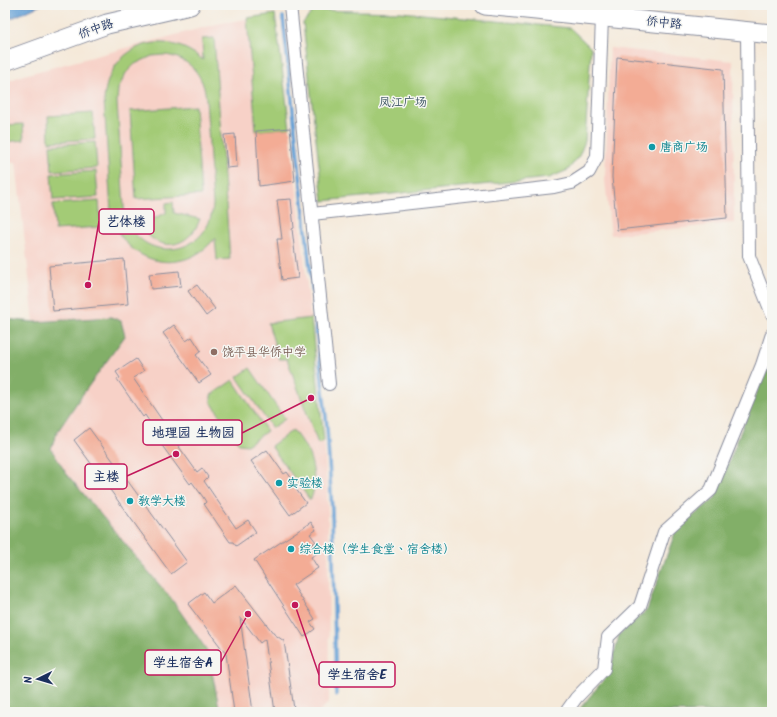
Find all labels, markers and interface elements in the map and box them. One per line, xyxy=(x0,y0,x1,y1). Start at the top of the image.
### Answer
street label: 侨中路 xyxy=(645,12,683,34)
street label: 侨中路 xyxy=(76,14,116,44)
park label: 凤江广场 xyxy=(379,93,427,112)
place label: 唐商广场 xyxy=(660,138,708,157)
marker: 唐商广场 xyxy=(647,142,657,152)
callout: 艺体楼 xyxy=(99,209,154,234)
text: 艺体楼 xyxy=(106,212,146,233)
place label: 饶平县华侨中学 xyxy=(222,343,306,362)
marker: 饶平县华侨中学 xyxy=(209,347,219,357)
callout: 地理园 生物园 xyxy=(143,420,242,445)
text: 地理园 生物园 xyxy=(151,423,235,444)
callout: 主楼 xyxy=(85,464,127,489)
text: 主楼 xyxy=(93,467,119,488)
place label: 实验楼 xyxy=(287,474,323,493)
marker: 实验楼 xyxy=(274,478,284,488)
place label: 教学大楼 xyxy=(138,492,186,511)
marker: 教学大楼 xyxy=(125,496,135,506)
place label: 综合楼（学生食堂、宿舍楼） xyxy=(299,540,455,559)
marker: 综合楼（学生食堂、宿舍楼） xyxy=(286,544,296,554)
callout: 学生宿舍A xyxy=(145,650,221,675)
text: 学生宿舍A xyxy=(153,653,213,674)
north arrow xyxy=(18,659,58,699)
callout: 学生宿舍E xyxy=(319,662,395,687)
text: 学生宿舍E xyxy=(327,665,387,686)
text: N xyxy=(20,675,38,684)

